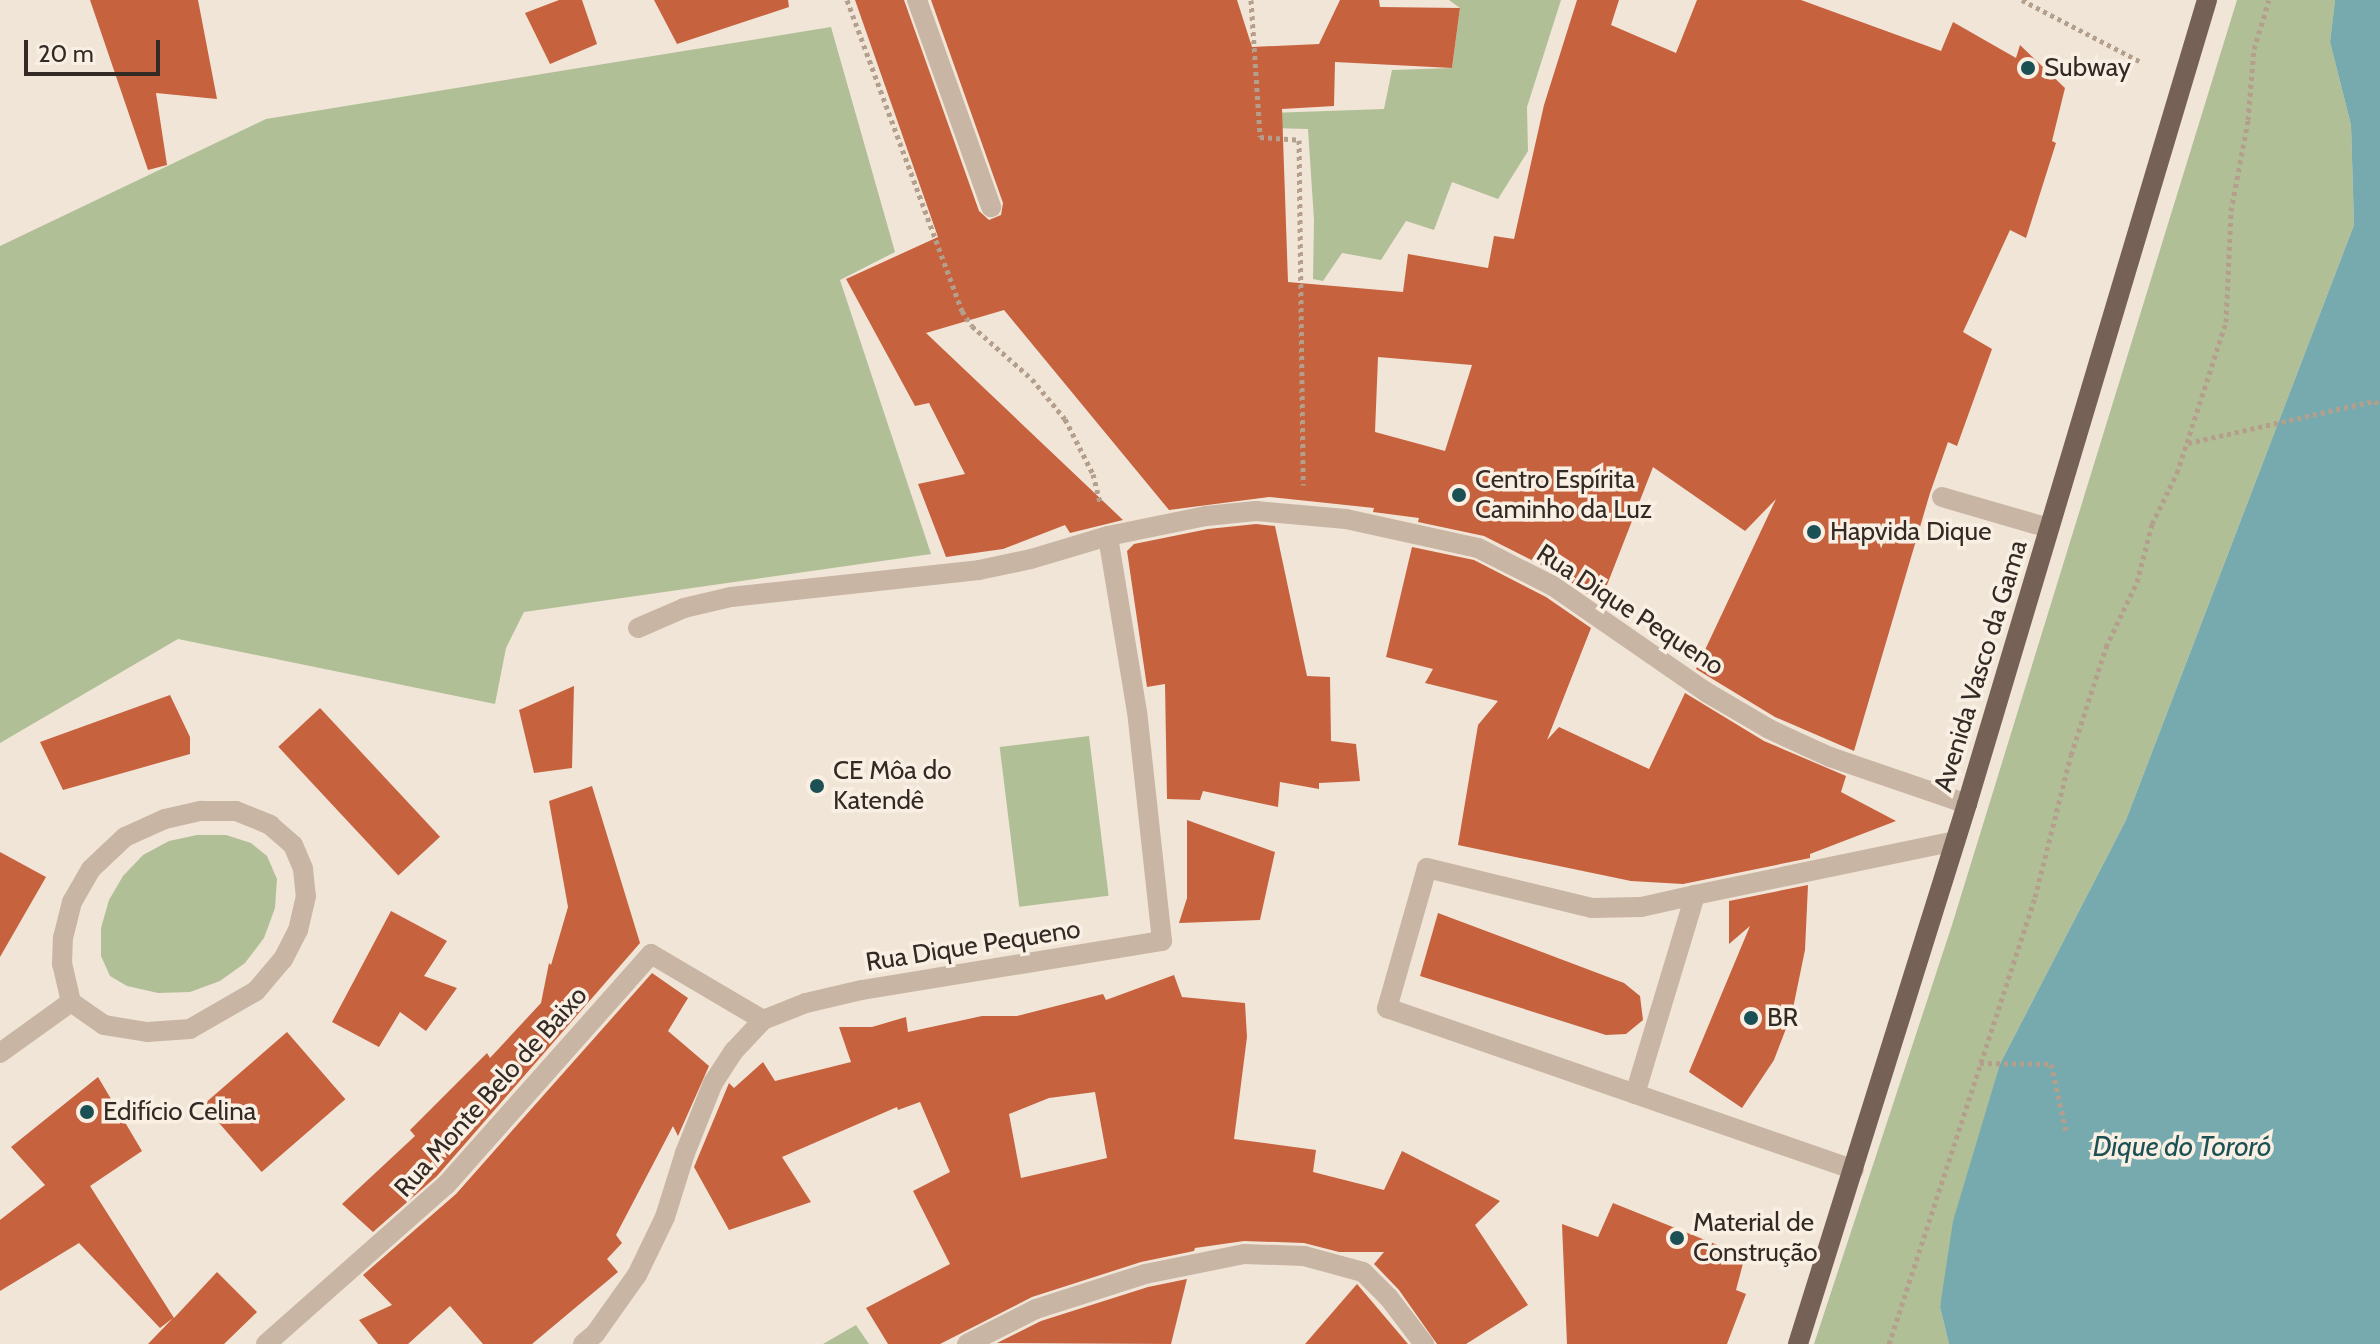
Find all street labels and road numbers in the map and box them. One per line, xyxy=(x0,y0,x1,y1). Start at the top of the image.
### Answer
street label: Avenida Vasco da Gama xyxy=(1928,536,2034,796)
street label: Rua Dique Pequeno xyxy=(1531,538,1729,682)
street label: Rua Dique Pequeno xyxy=(863,914,1083,978)
street label: Rua Monte Belo de Baixo xyxy=(388,980,594,1204)

